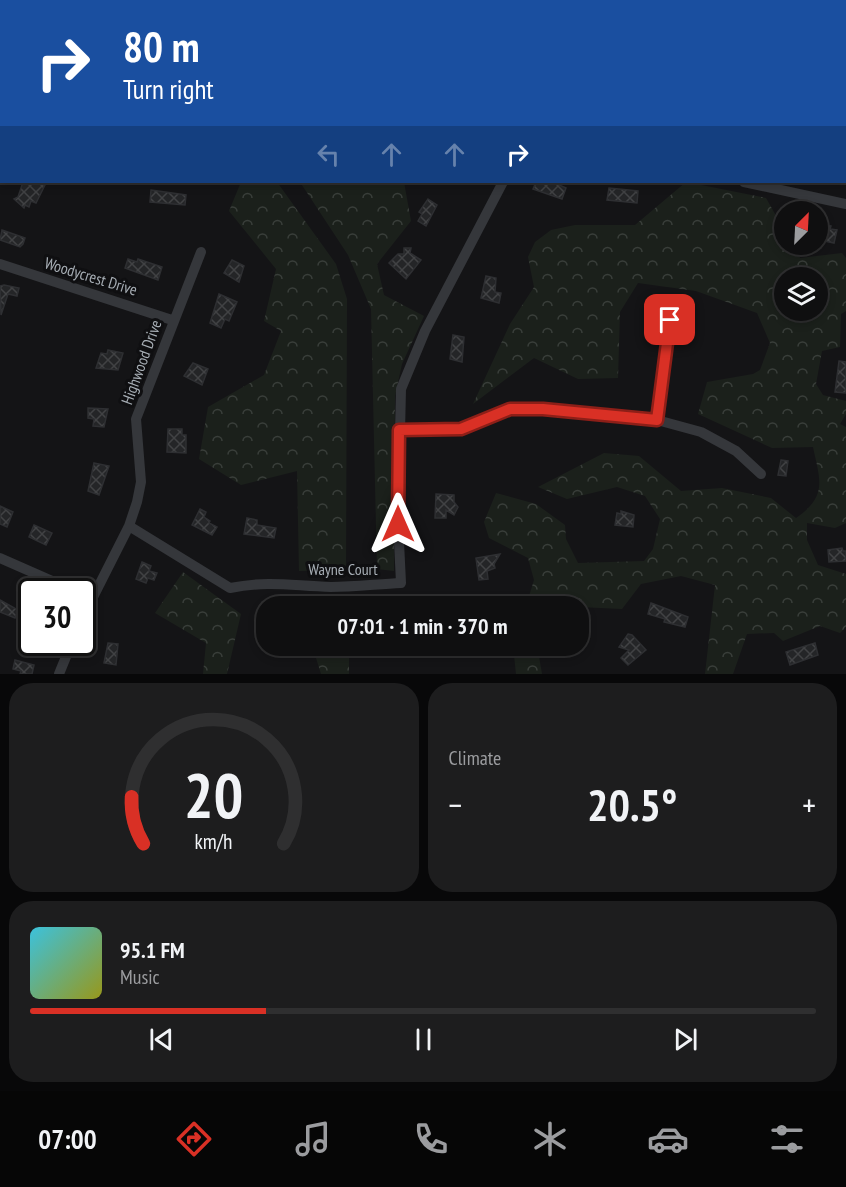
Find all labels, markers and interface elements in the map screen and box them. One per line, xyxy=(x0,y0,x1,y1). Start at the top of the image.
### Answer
text: 80 m xyxy=(123,19,200,74)
icon: right xyxy=(24,24,102,102)
text: Turn right xyxy=(123,72,214,106)
icon: left xyxy=(312,138,345,171)
icon: ahead xyxy=(375,138,408,171)
icon: ahead xyxy=(438,138,471,171)
icon: right xyxy=(501,138,534,171)
north arrow xyxy=(774,201,828,255)
map controls xyxy=(774,201,828,321)
street label: Woodycrest Drive xyxy=(42,252,140,300)
button: layers xyxy=(774,267,828,321)
pin xyxy=(644,294,695,345)
icon: arrive xyxy=(653,303,686,336)
street label: Highwood Drive xyxy=(116,317,166,407)
position arrow xyxy=(366,492,430,556)
street label: Wayne Court xyxy=(308,559,378,579)
speed limit sign: 30 xyxy=(18,578,96,656)
text: 07:01 · 1 min · 370 m xyxy=(337,612,508,640)
text: Climate xyxy=(449,745,501,771)
text: 20 xyxy=(184,754,244,835)
text: 20.5° xyxy=(587,775,677,833)
text: − xyxy=(449,783,462,826)
text: + xyxy=(802,783,816,826)
text: km/h xyxy=(195,828,233,856)
text: 95.1 FM xyxy=(120,936,185,964)
text: Music xyxy=(120,964,160,990)
icon: previous xyxy=(145,1023,178,1056)
icon: pause xyxy=(407,1023,440,1056)
icon: next xyxy=(669,1023,702,1056)
icon: directions xyxy=(173,1118,215,1160)
icon: music xyxy=(292,1118,334,1160)
icon: phone xyxy=(410,1118,452,1160)
icon: climate xyxy=(529,1118,571,1160)
icon: car xyxy=(647,1118,689,1160)
icon: filters xyxy=(766,1118,808,1160)
text: 07:00 xyxy=(38,1122,97,1156)

